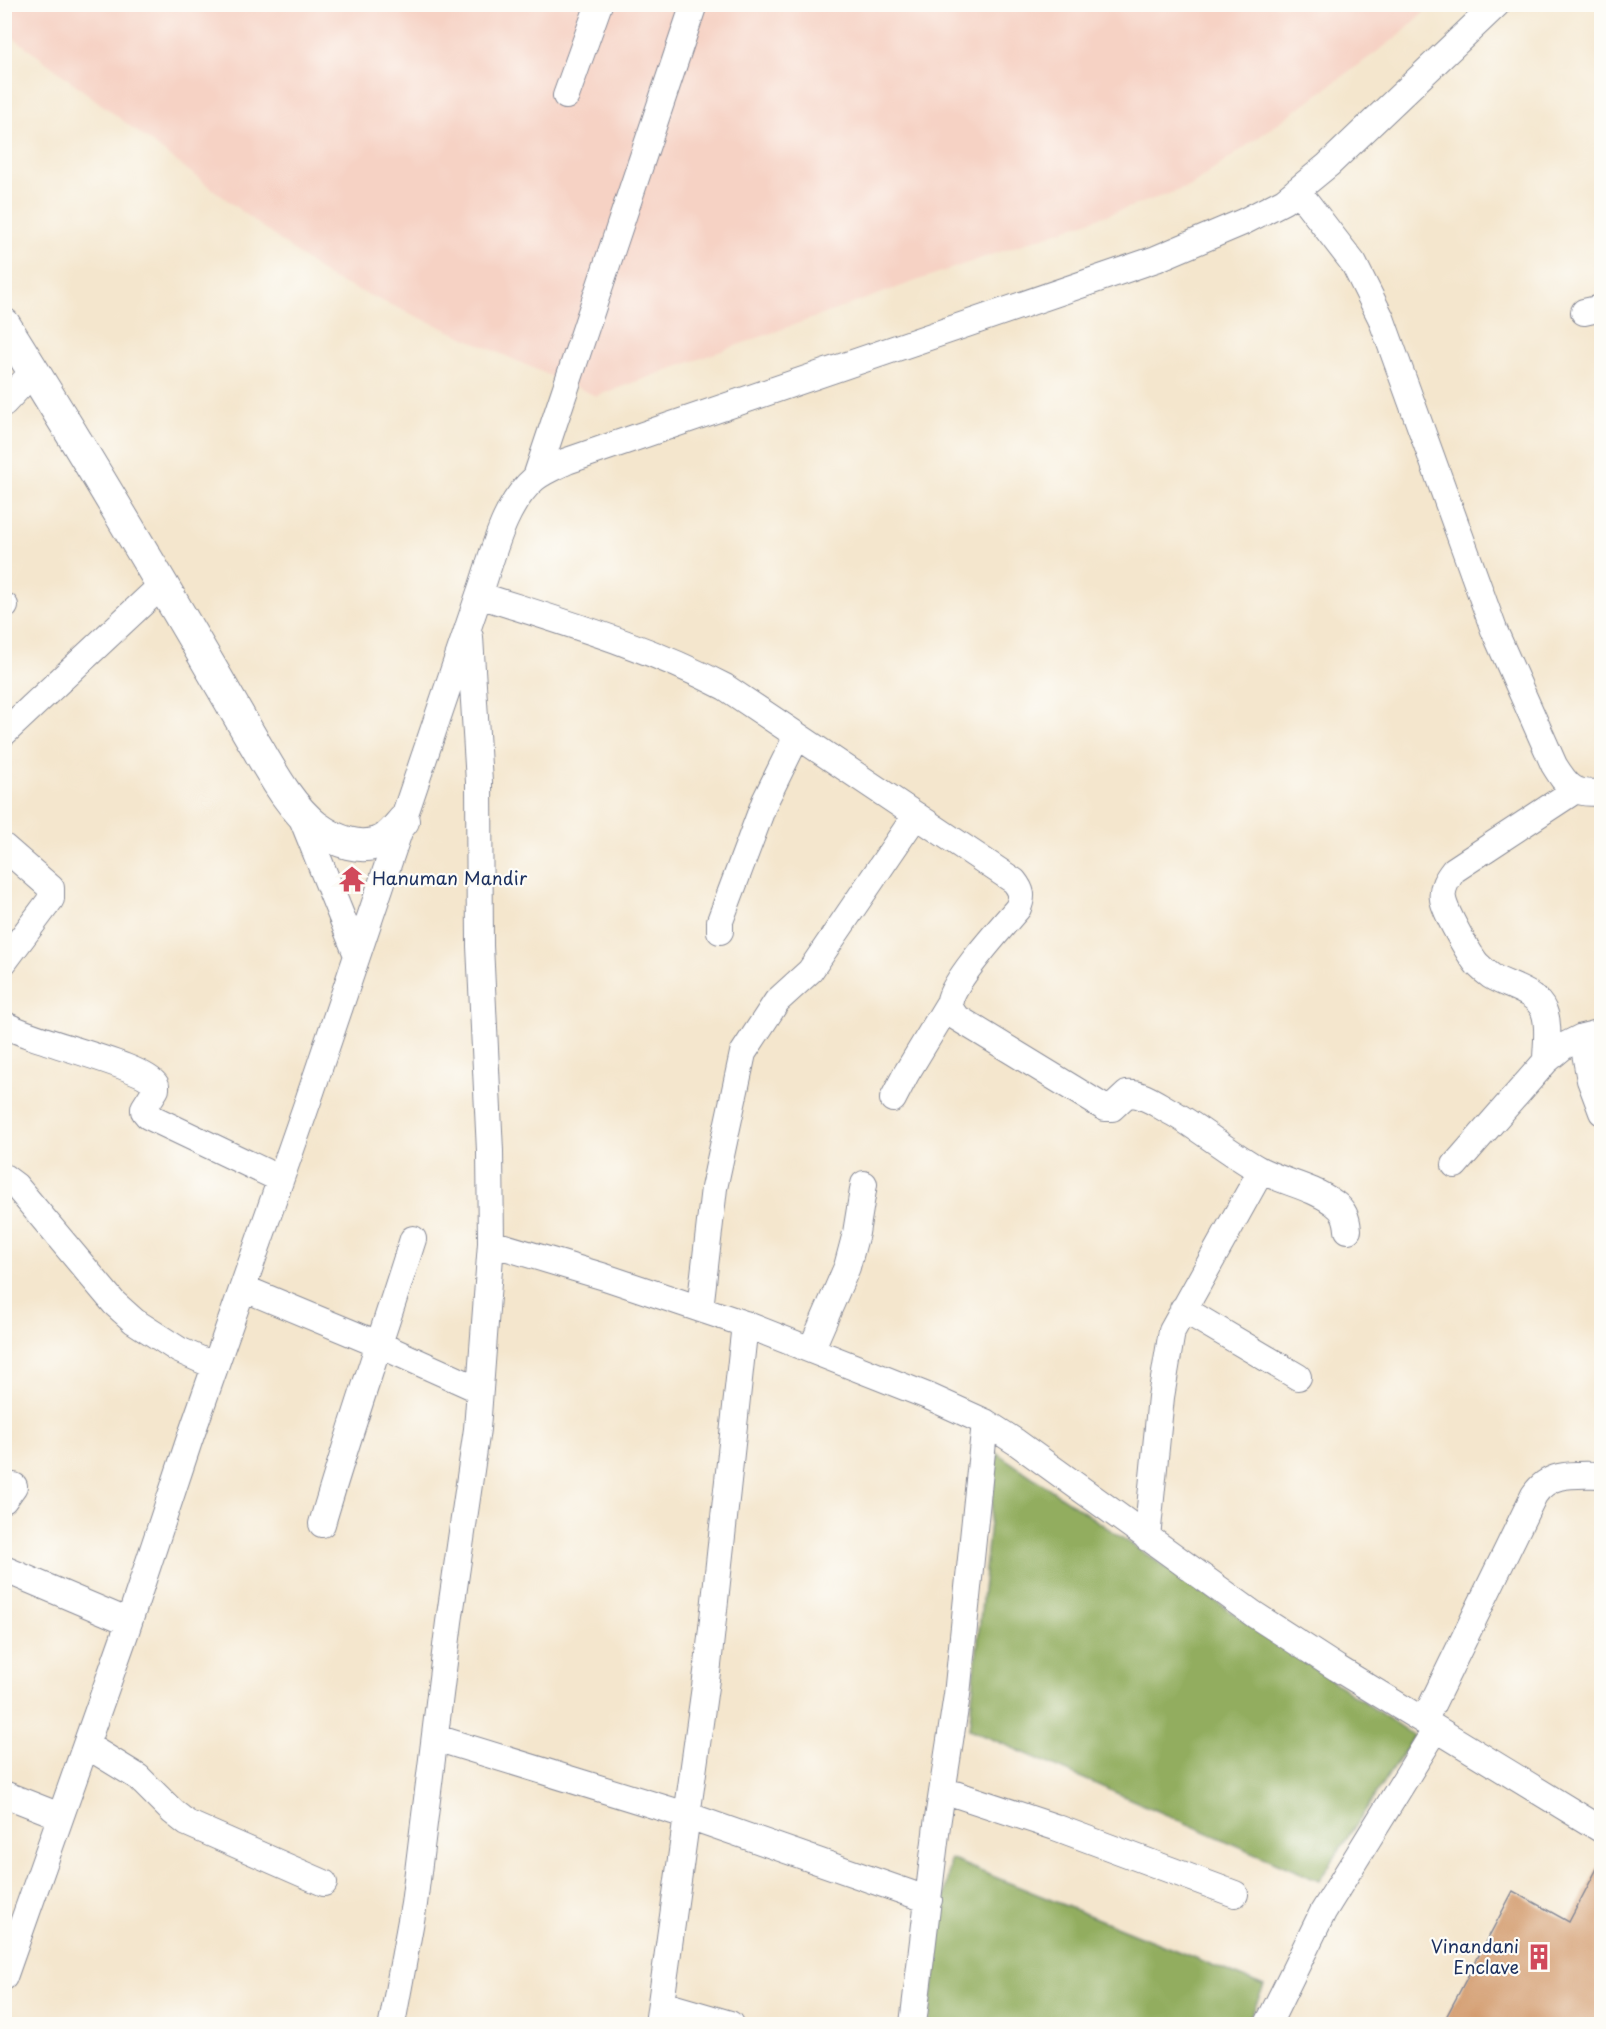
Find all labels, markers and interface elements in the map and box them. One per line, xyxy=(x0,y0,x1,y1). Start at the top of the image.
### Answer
temple icon: Hanuman Mandir xyxy=(337,864,367,894)
place label: Hanuman Mandir xyxy=(372,864,528,891)
place label: Vinandani Enclave xyxy=(1431,1932,1519,1980)
building icon: Vinandani Enclave xyxy=(1524,1942,1554,1972)

